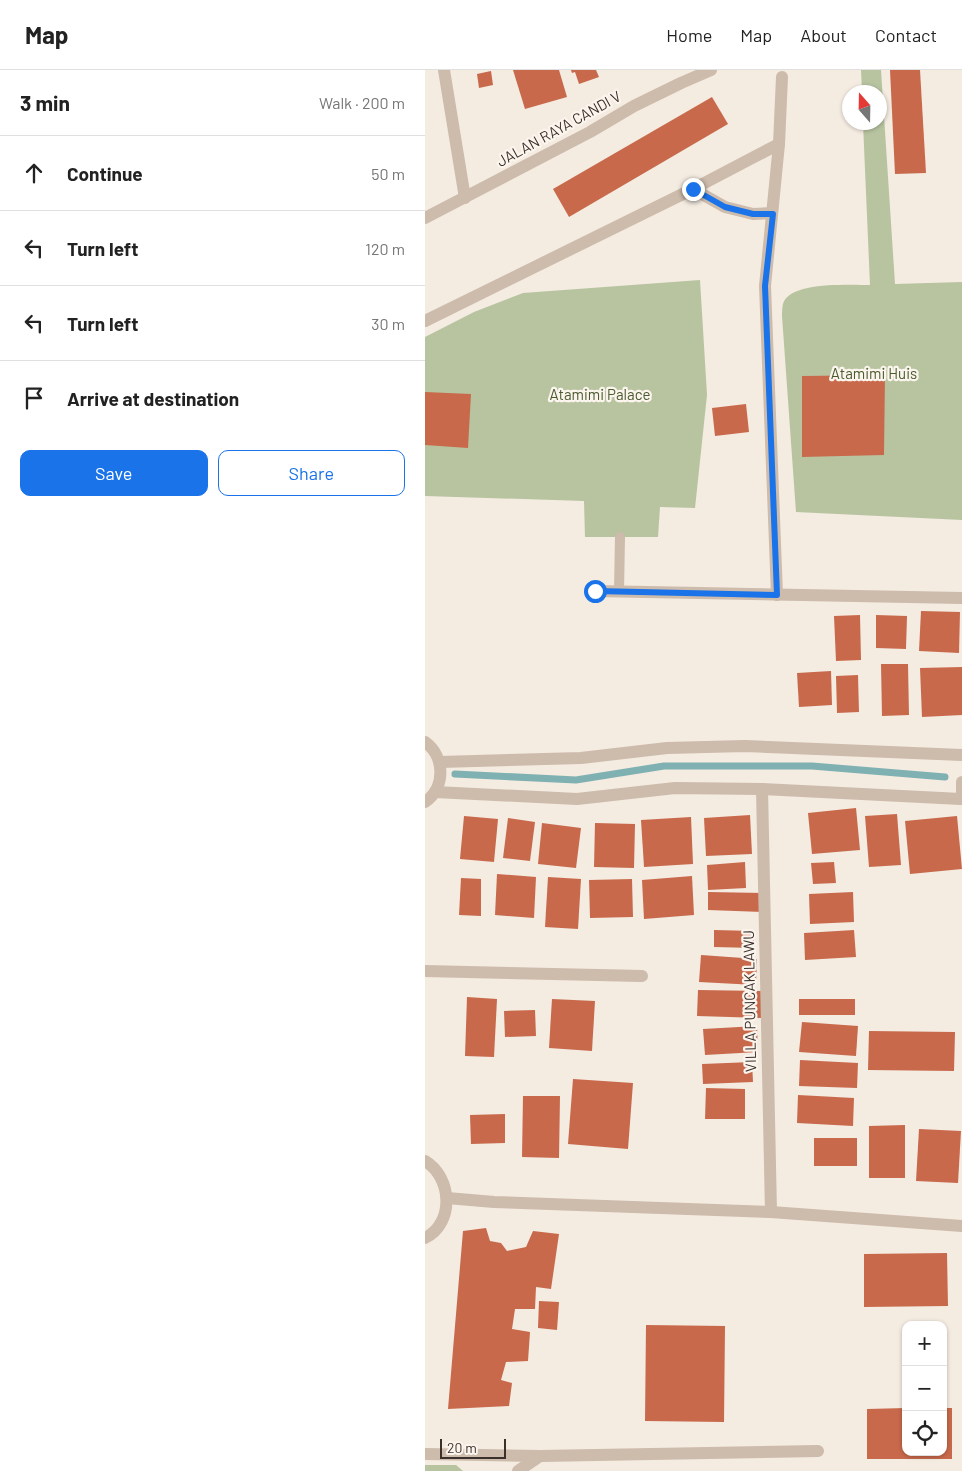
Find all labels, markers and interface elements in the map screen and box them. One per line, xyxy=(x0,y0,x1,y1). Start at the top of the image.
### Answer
text: Map xyxy=(25,20,68,49)
text: Home xyxy=(666,24,712,46)
text: Map xyxy=(740,24,772,46)
text: About xyxy=(800,24,847,46)
text: Contact xyxy=(875,24,937,46)
north arrow xyxy=(842,85,887,130)
street label: JALAN RAYA CANDI V xyxy=(493,86,624,170)
text: 3 min xyxy=(20,90,70,115)
text: Walk · 200 m xyxy=(319,93,405,112)
icon: ahead xyxy=(20,159,48,187)
text: Continue xyxy=(67,162,143,185)
text: 50 m xyxy=(371,164,405,183)
route end xyxy=(682,178,705,201)
icon: left xyxy=(20,234,48,262)
text: Turn left xyxy=(67,237,138,260)
text: 120 m xyxy=(365,239,405,258)
icon: left xyxy=(20,309,48,337)
text: Turn left xyxy=(67,312,138,335)
text: 30 m xyxy=(371,314,405,333)
park label: Atamimi Huis xyxy=(831,364,917,382)
icon: arrive xyxy=(20,384,48,412)
park label: Atamimi Palace xyxy=(550,385,650,403)
text: Arrive at destination xyxy=(67,387,239,410)
button: Save xyxy=(20,450,208,496)
button: Share xyxy=(218,450,405,496)
route start xyxy=(584,580,607,603)
street label: VILLA PUNCAK LAWU xyxy=(739,930,759,1072)
map controls xyxy=(902,1321,947,1456)
button: + xyxy=(902,1321,947,1366)
button: − xyxy=(902,1366,947,1411)
button: locate xyxy=(902,1411,947,1456)
scale bar xyxy=(440,1436,506,1459)
text: 20 m xyxy=(447,1439,477,1456)

